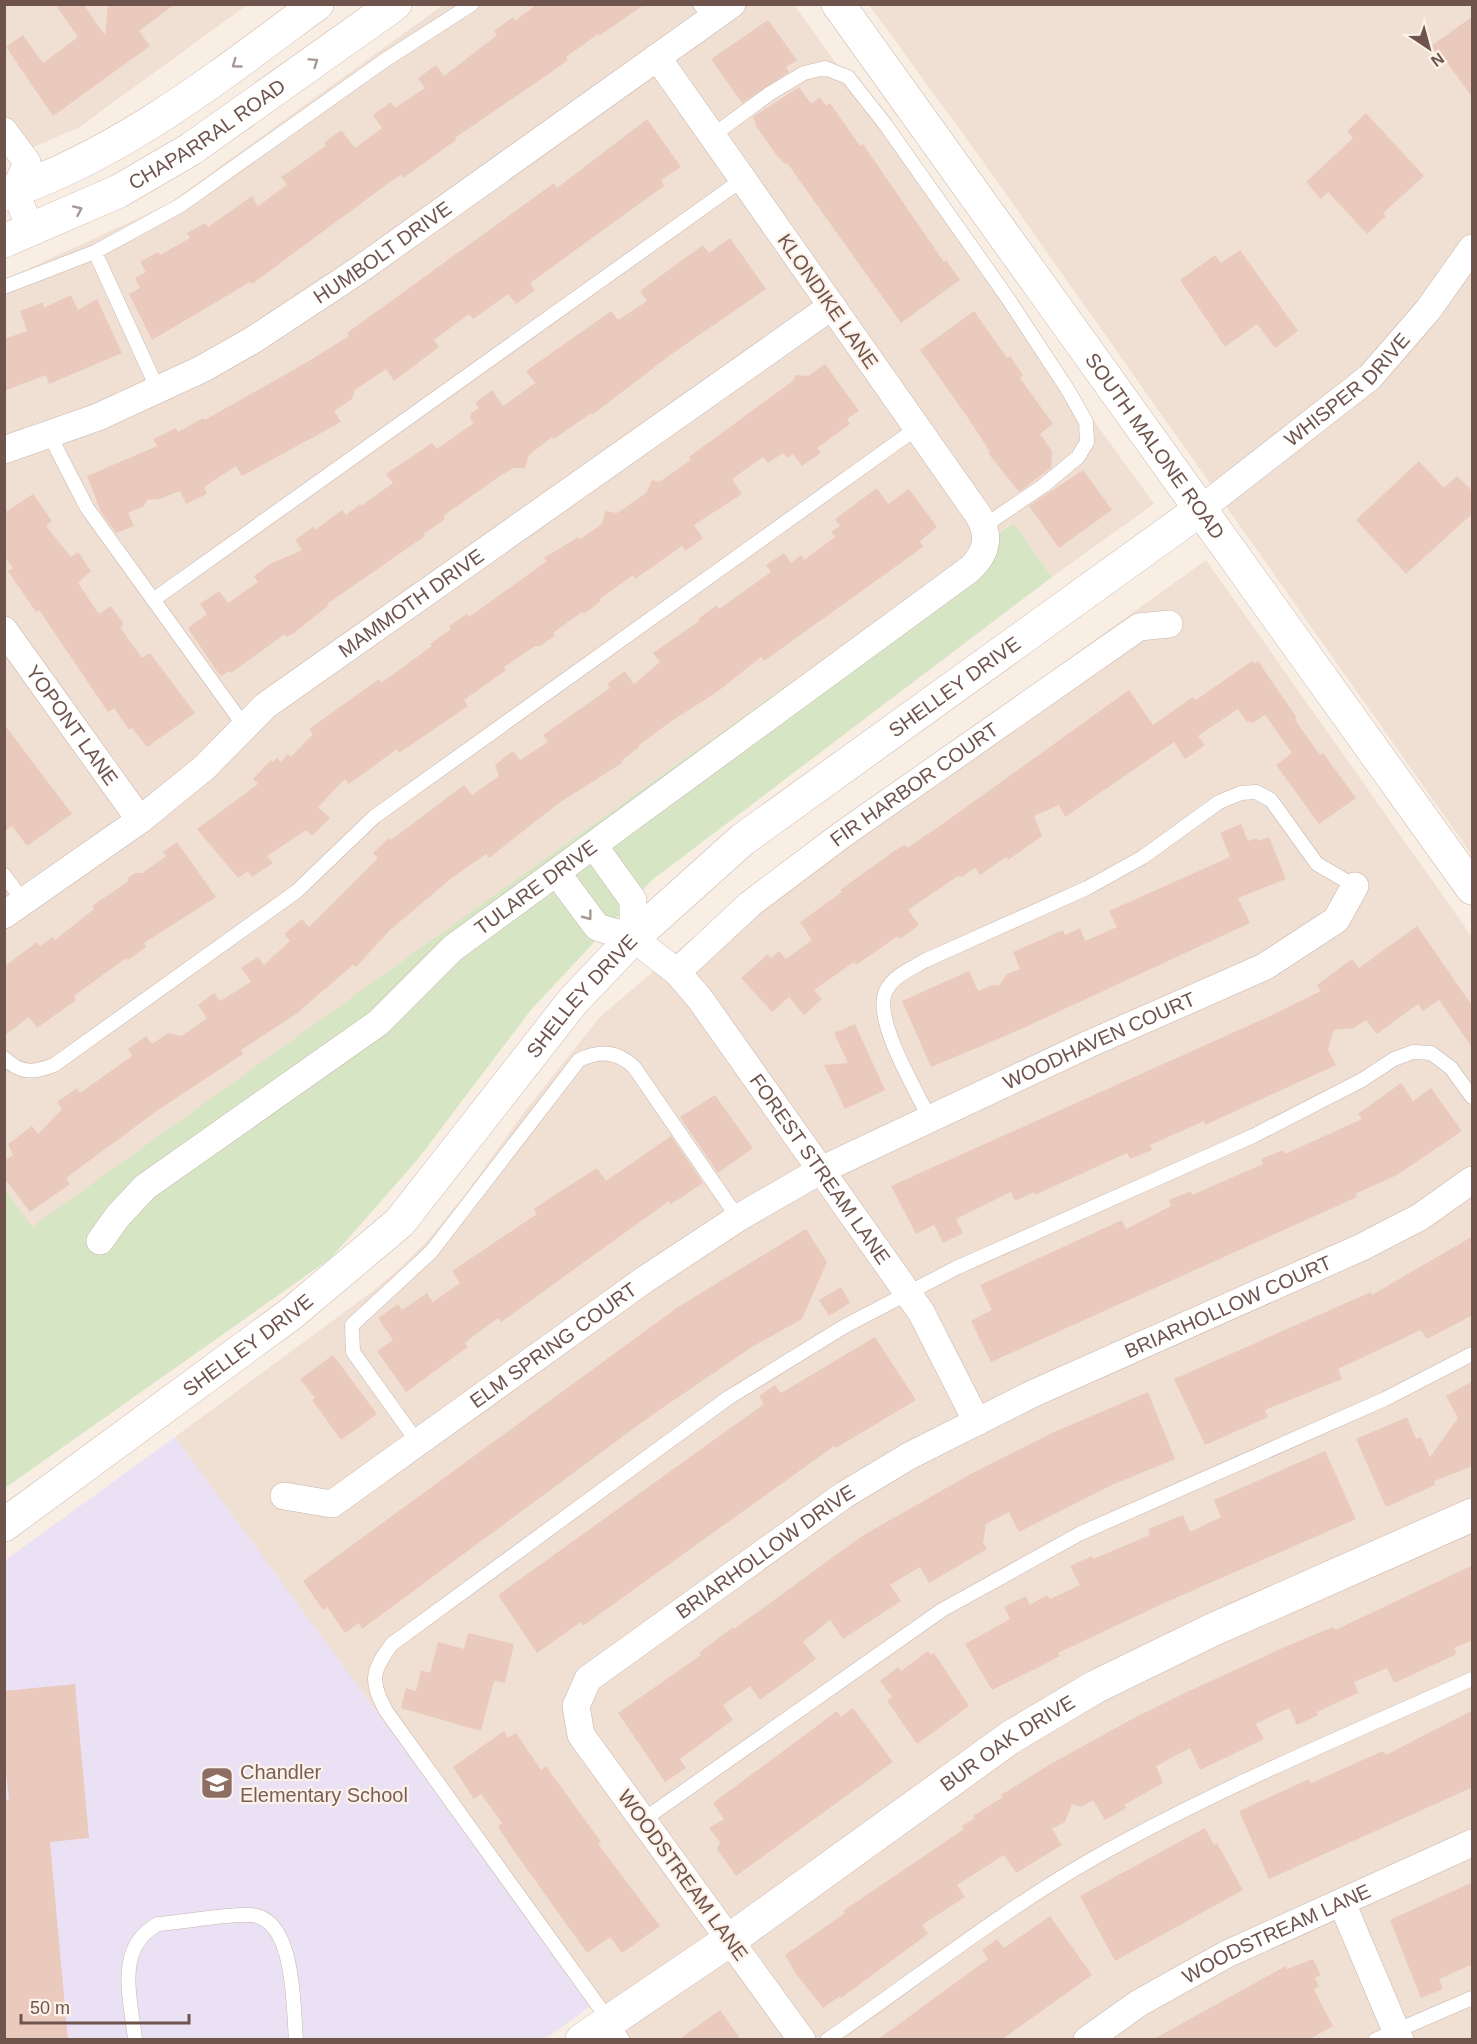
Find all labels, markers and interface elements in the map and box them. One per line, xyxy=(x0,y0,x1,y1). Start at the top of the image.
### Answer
north arrow xyxy=(1399,18,1459,78)
text: N xyxy=(1428,49,1447,70)
one-way arrow xyxy=(232,56,243,67)
one-way arrow xyxy=(307,58,318,69)
street label: CHAPARRAL ROAD xyxy=(125,75,289,194)
street label: HUMBOLT DRIVE xyxy=(309,197,455,308)
one-way arrow xyxy=(71,205,82,217)
street label: KLONDIKE LANE xyxy=(773,230,883,372)
street label: WHISPER DRIVE xyxy=(1280,329,1414,451)
street label: SOUTH MALONE ROAD xyxy=(1081,349,1229,543)
street label: MAMMOTH DRIVE xyxy=(334,544,488,662)
street label: SHELLEY DRIVE xyxy=(885,632,1024,741)
street label: YOPONT LANE xyxy=(22,661,122,789)
street label: FIR HARBOR COURT xyxy=(826,718,1002,851)
street label: TULARE DRIVE xyxy=(470,835,601,939)
one-way arrow xyxy=(581,909,592,920)
street label: SHELLEY DRIVE xyxy=(522,930,641,1062)
street label: WOODHAVEN COURT xyxy=(1000,988,1198,1094)
street label: FOREST STREAM LANE xyxy=(745,1070,895,1268)
street label: BRIARHOLLOW COURT xyxy=(1121,1251,1335,1362)
street label: ELM SPRING COURT xyxy=(466,1278,641,1412)
street label: SHELLEY DRIVE xyxy=(179,1289,317,1401)
street label: BRIARHOLLOW DRIVE xyxy=(672,1480,859,1623)
street label: BUR OAK DRIVE xyxy=(936,1691,1079,1795)
place label: Chandler Elementary School xyxy=(240,1761,408,1806)
school or university icon: Chandler Elementary School xyxy=(199,1765,235,1801)
street label: WOODSTREAM LANE xyxy=(614,1785,752,1965)
street label: WOODSTREAM LANE xyxy=(1179,1879,1374,1988)
scale bar xyxy=(21,1987,189,2025)
text: 50 m xyxy=(30,1998,70,2018)

